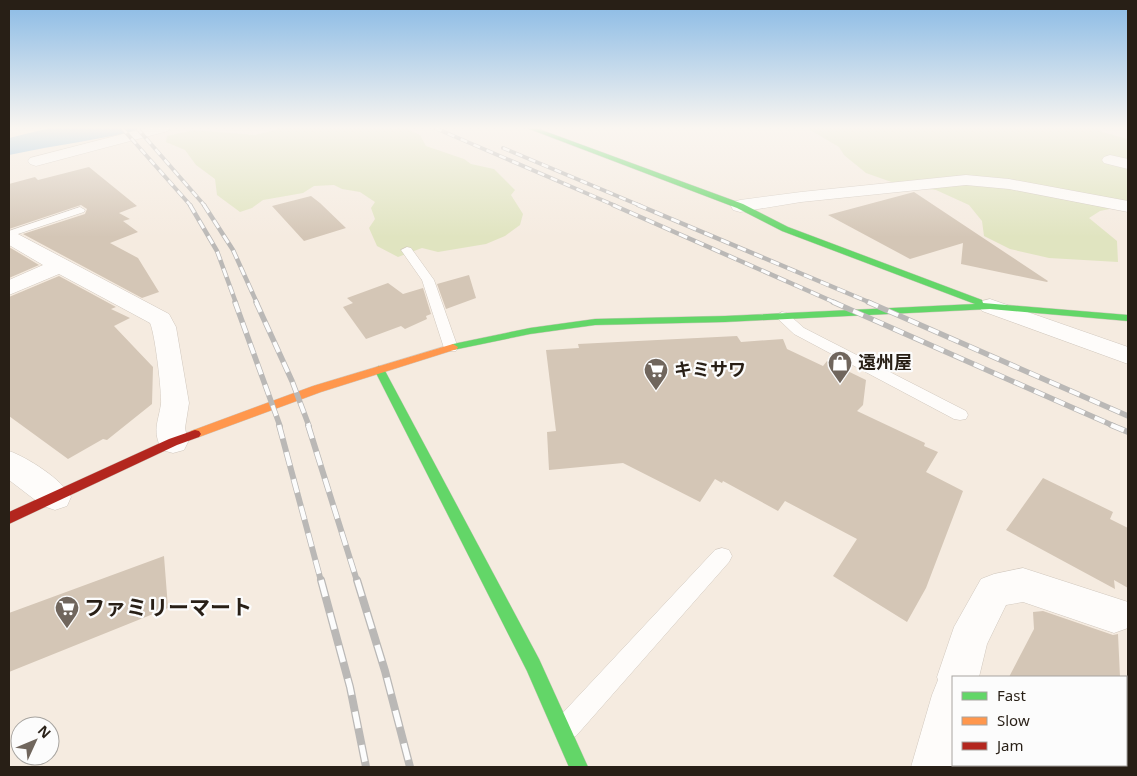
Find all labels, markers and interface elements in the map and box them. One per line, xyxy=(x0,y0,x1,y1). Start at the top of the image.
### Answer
shop icon: 遠州屋 xyxy=(827,350,853,384)
place label: 遠州屋 xyxy=(858,350,912,374)
supermarket icon: キミサワ xyxy=(643,357,669,391)
place label: キミサワ xyxy=(674,357,746,381)
place label: ファミリーマート xyxy=(84,593,252,621)
supermarket icon: ファミリーマート xyxy=(54,595,80,629)
legend xyxy=(952,676,1127,766)
text: Fast xyxy=(997,685,1026,705)
text: Slow xyxy=(997,710,1030,730)
north arrow xyxy=(10,716,60,766)
text: N xyxy=(34,721,56,742)
text: Jam xyxy=(995,735,1024,755)

